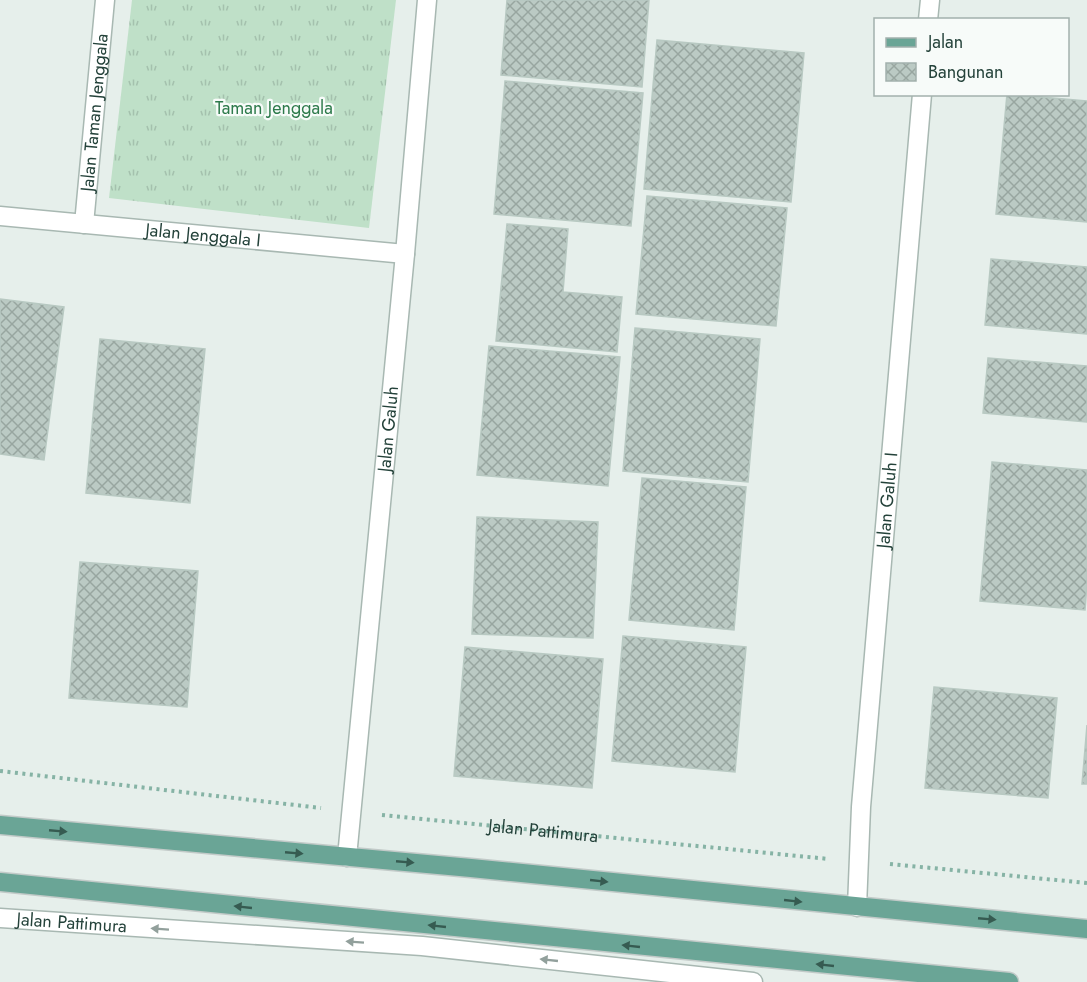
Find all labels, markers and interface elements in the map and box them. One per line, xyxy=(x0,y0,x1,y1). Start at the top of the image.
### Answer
legend xyxy=(874,18,1069,96)
text: Jalan xyxy=(926,29,963,55)
street label: Jalan Taman Jenggala xyxy=(74,32,115,195)
text: Bangunan xyxy=(928,59,1003,85)
park label: Taman Jenggala xyxy=(215,95,333,121)
street label: Jalan Jenggala I xyxy=(142,217,262,253)
street label: Jalan Galuh xyxy=(371,385,405,475)
street label: Jalan Galuh I xyxy=(870,451,904,551)
street label: Jalan Pattimura xyxy=(485,812,599,849)
one-way arrow xyxy=(49,826,68,836)
one-way arrow xyxy=(285,848,304,857)
one-way arrow xyxy=(396,858,415,867)
one-way arrow xyxy=(590,876,609,886)
one-way arrow xyxy=(784,896,803,906)
one-way arrow xyxy=(233,902,252,912)
street label: Jalan Pattimura xyxy=(14,906,128,939)
one-way arrow xyxy=(978,914,997,924)
one-way arrow xyxy=(427,922,446,931)
one-way arrow xyxy=(151,925,170,934)
one-way arrow xyxy=(346,937,365,947)
one-way arrow xyxy=(621,941,640,951)
one-way arrow xyxy=(540,955,559,965)
one-way arrow xyxy=(815,960,834,970)

